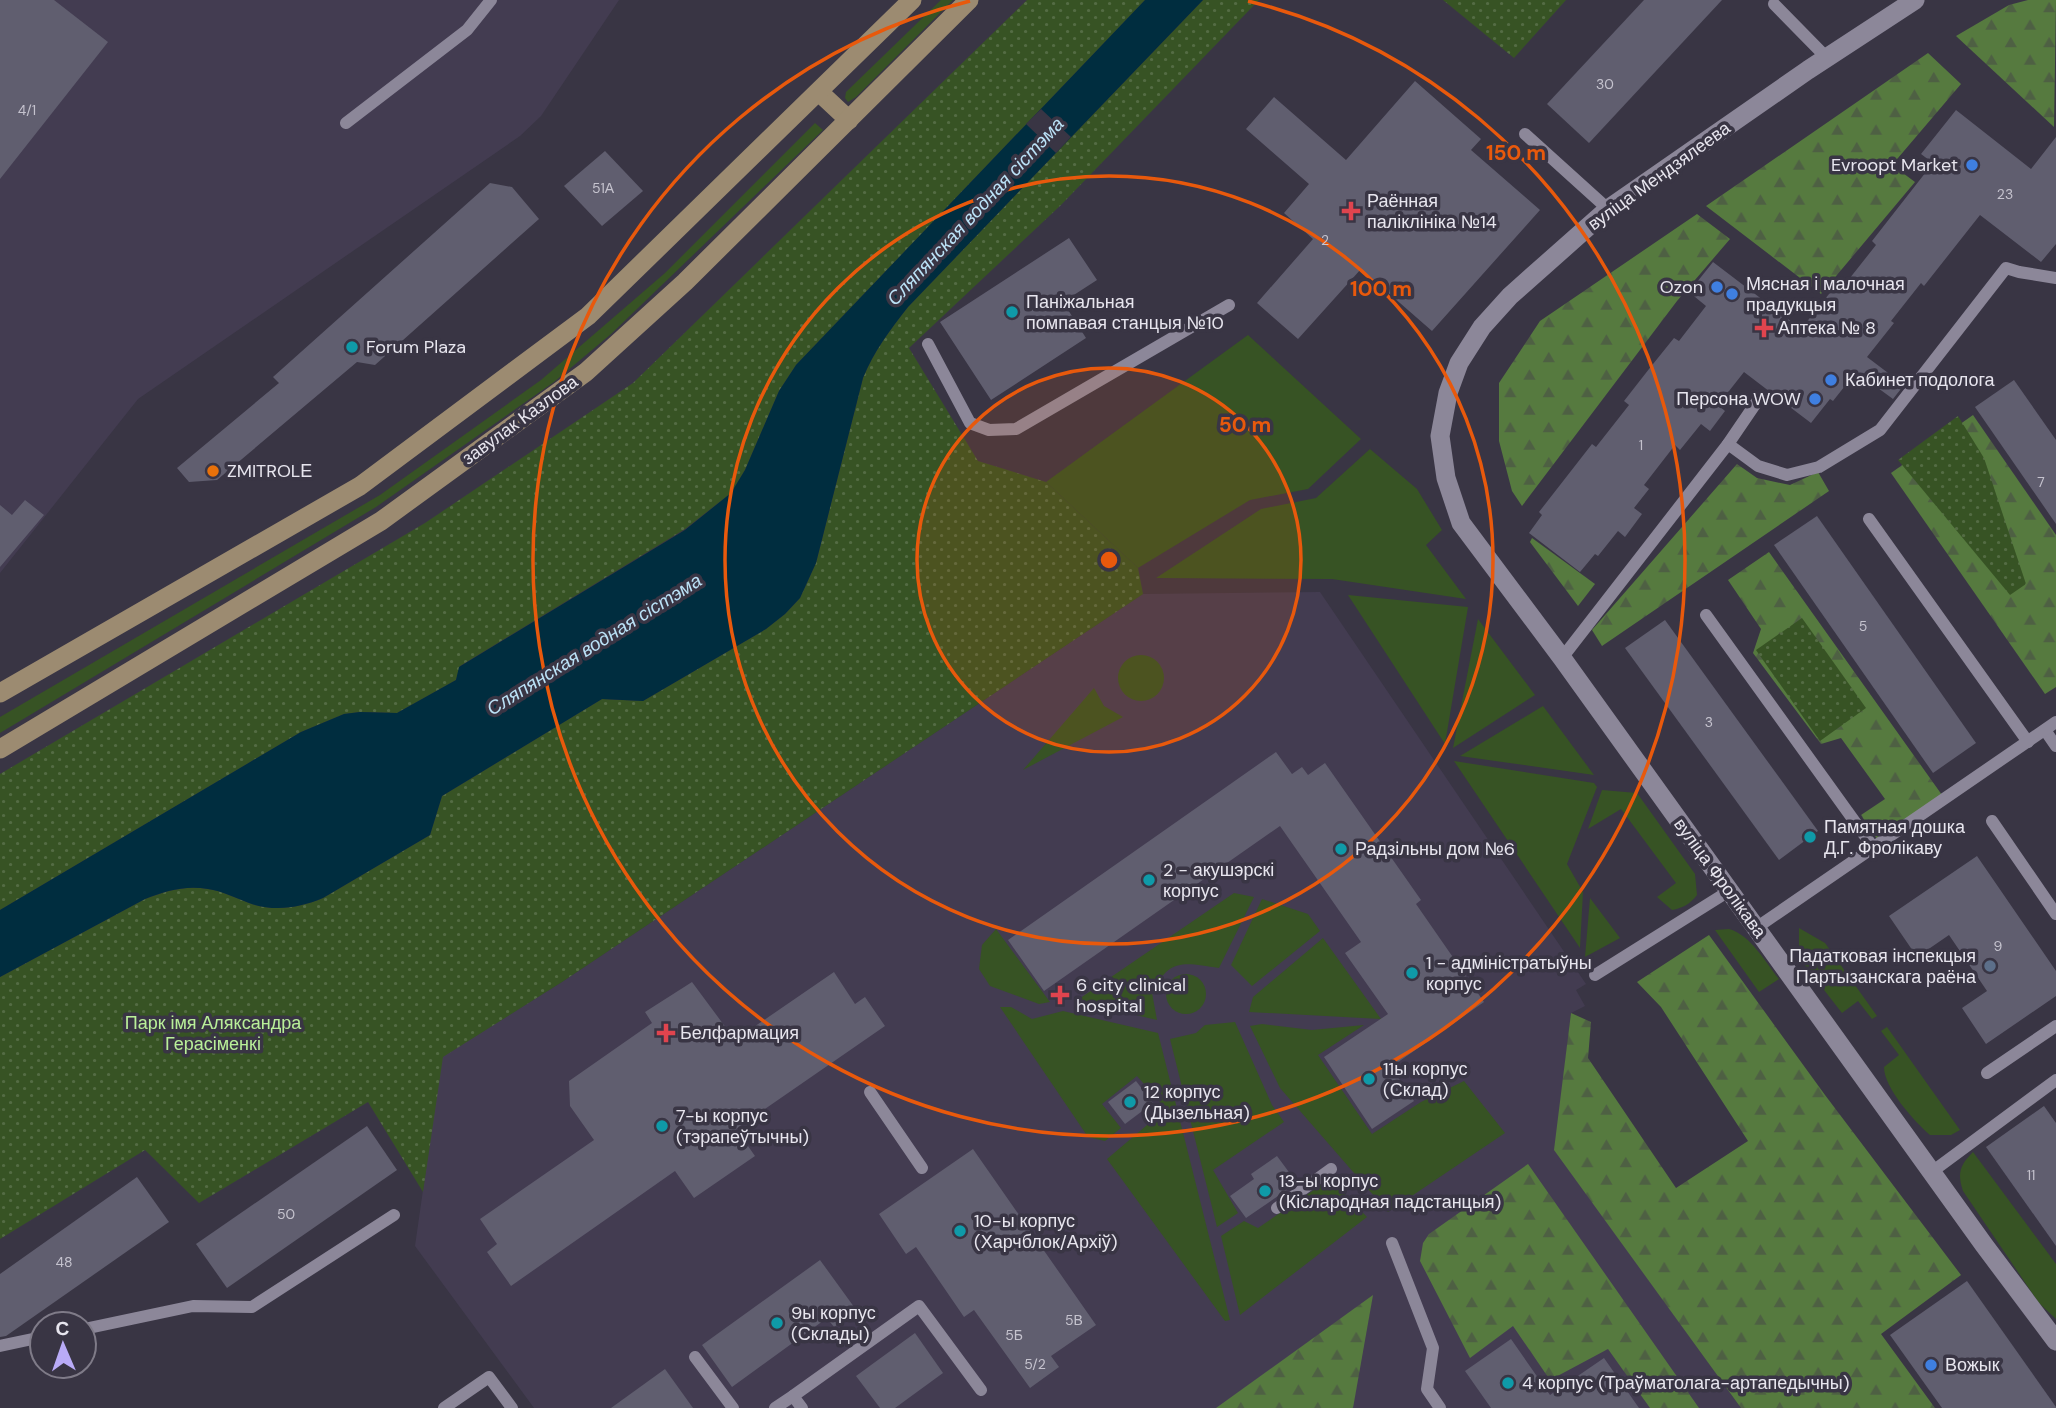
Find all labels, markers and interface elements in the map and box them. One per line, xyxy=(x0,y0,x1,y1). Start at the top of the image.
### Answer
house number: 30 xyxy=(1596,75,1614,93)
house number: 4/1 xyxy=(18,101,36,119)
water label: Сляпянская водная сістэма xyxy=(881,112,1069,311)
street label: вуліца Мендзялеева xyxy=(1583,115,1736,236)
text: 150 m xyxy=(1486,139,1546,167)
place label: Evroopt Market xyxy=(1831,153,1958,177)
marker: Evroopt Market xyxy=(1964,157,1980,173)
house number: 51А xyxy=(592,179,615,197)
house number: 23 xyxy=(1997,185,2013,203)
place label: Раённая паліклініка №14 xyxy=(1367,189,1497,234)
marker: Раённая паліклініка №14 xyxy=(1341,201,1361,221)
house number: 2 xyxy=(1321,231,1329,249)
place label: Мясная і малочная прадукцыя xyxy=(1746,272,1905,317)
text: 100 m xyxy=(1350,275,1412,303)
place label: Ozon xyxy=(1660,275,1703,299)
marker: Ozon xyxy=(1709,279,1725,295)
marker: Мясная і малочная прадукцыя xyxy=(1724,286,1740,302)
place label: Паніжальная помпавая станцыя №10 xyxy=(1026,290,1224,335)
marker: Паніжальная помпавая станцыя №10 xyxy=(1004,304,1020,320)
place label: Аптека № 8 xyxy=(1778,316,1876,340)
marker: Аптека № 8 xyxy=(1756,320,1772,336)
place label: Forum Plaza xyxy=(366,335,466,359)
marker: Forum Plaza xyxy=(344,339,360,355)
place label: Кабинет подолога xyxy=(1845,368,1996,392)
street label: завулак Казлова xyxy=(457,369,584,470)
marker: Кабинет подолога xyxy=(1823,372,1839,388)
place label: Персона WOW xyxy=(1676,387,1801,411)
marker: Персона WOW xyxy=(1807,391,1823,407)
text: 50 m xyxy=(1219,411,1271,439)
house number: 1 xyxy=(1639,436,1643,454)
place label: ZMITROLЕ xyxy=(227,459,312,483)
marker: ZMITROLЕ xyxy=(205,463,221,479)
house number: 7 xyxy=(2037,473,2045,491)
centre of rings xyxy=(1097,548,1121,572)
water label: Сляпянская водная сістэма xyxy=(482,568,706,721)
house number: 5 xyxy=(1859,617,1867,635)
house number: 3 xyxy=(1705,713,1713,731)
street label: вуліца Фролікава xyxy=(1668,813,1772,944)
place label: Памятная дошка Д.Г. Фролікаву xyxy=(1824,815,1966,860)
marker: Памятная дошка Д.Г. Фролікаву xyxy=(1802,829,1818,845)
place label: Радзільны дом №6 xyxy=(1355,837,1515,861)
marker: Радзільны дом №6 xyxy=(1333,841,1349,857)
place label: 2 - акушэрскі корпус xyxy=(1163,858,1274,903)
marker: 2 - акушэрскі корпус xyxy=(1141,872,1157,888)
house number: 9 xyxy=(1994,937,2003,955)
place label: Падатковая інспекцыя Партызанскага раёна xyxy=(1789,944,1977,989)
place label: 1 - адміністратыўны корпус xyxy=(1426,951,1592,996)
marker: Падатковая інспекцыя Партызанскага раёна xyxy=(1982,958,1998,974)
marker: 1 - адміністратыўны корпус xyxy=(1404,965,1420,981)
place label: 6 city clinical hospital xyxy=(1076,973,1186,1018)
marker: 6 city clinical hospital xyxy=(1050,985,1070,1005)
park label: Парк імя Аляксандра Герасіменкі xyxy=(125,1011,302,1056)
place label: Белфармация xyxy=(680,1021,799,1045)
marker: Белфармация xyxy=(658,1025,674,1041)
place label: 11ы корпус (Склад) xyxy=(1383,1057,1468,1102)
marker: 11ы корпус (Склад) xyxy=(1361,1071,1377,1087)
place label: 12 корпус (Дызельная) xyxy=(1144,1080,1250,1125)
marker: 12 корпус (Дызельная) xyxy=(1122,1094,1138,1110)
place label: 7-ы корпус (тэрапеўтычны) xyxy=(676,1104,809,1149)
marker: 7-ы корпус (тэрапеўтычны) xyxy=(654,1118,670,1134)
house number: 11 xyxy=(2027,1166,2035,1184)
place label: 13-ы корпус (Кіслародная падстанцыя) xyxy=(1279,1169,1501,1214)
marker: 13-ы корпус (Кіслародная падстанцыя) xyxy=(1257,1183,1273,1199)
house number: 50 xyxy=(277,1205,295,1223)
place label: 10-ы корпус (Харчблок/Архіў) xyxy=(974,1209,1117,1254)
marker: 10-ы корпус (Харчблок/Архіў) xyxy=(952,1223,968,1239)
house number: 48 xyxy=(55,1253,73,1271)
place label: 9ы корпус (Склады) xyxy=(791,1301,876,1346)
north arrow xyxy=(28,1310,98,1380)
house number: 5В xyxy=(1065,1311,1083,1329)
marker: 9ы корпус (Склады) xyxy=(769,1315,785,1331)
text: С xyxy=(55,1316,70,1341)
house number: 5Б xyxy=(1005,1326,1023,1344)
place label: Вожык xyxy=(1945,1353,2000,1377)
house number: 5/2 xyxy=(1024,1355,1046,1373)
marker: Вожык xyxy=(1923,1357,1939,1373)
place label: 4 корпус (Траўматолага-артапедычны) xyxy=(1522,1371,1849,1395)
marker: 4 корпус (Траўматолага-артапедычны) xyxy=(1500,1375,1516,1391)

